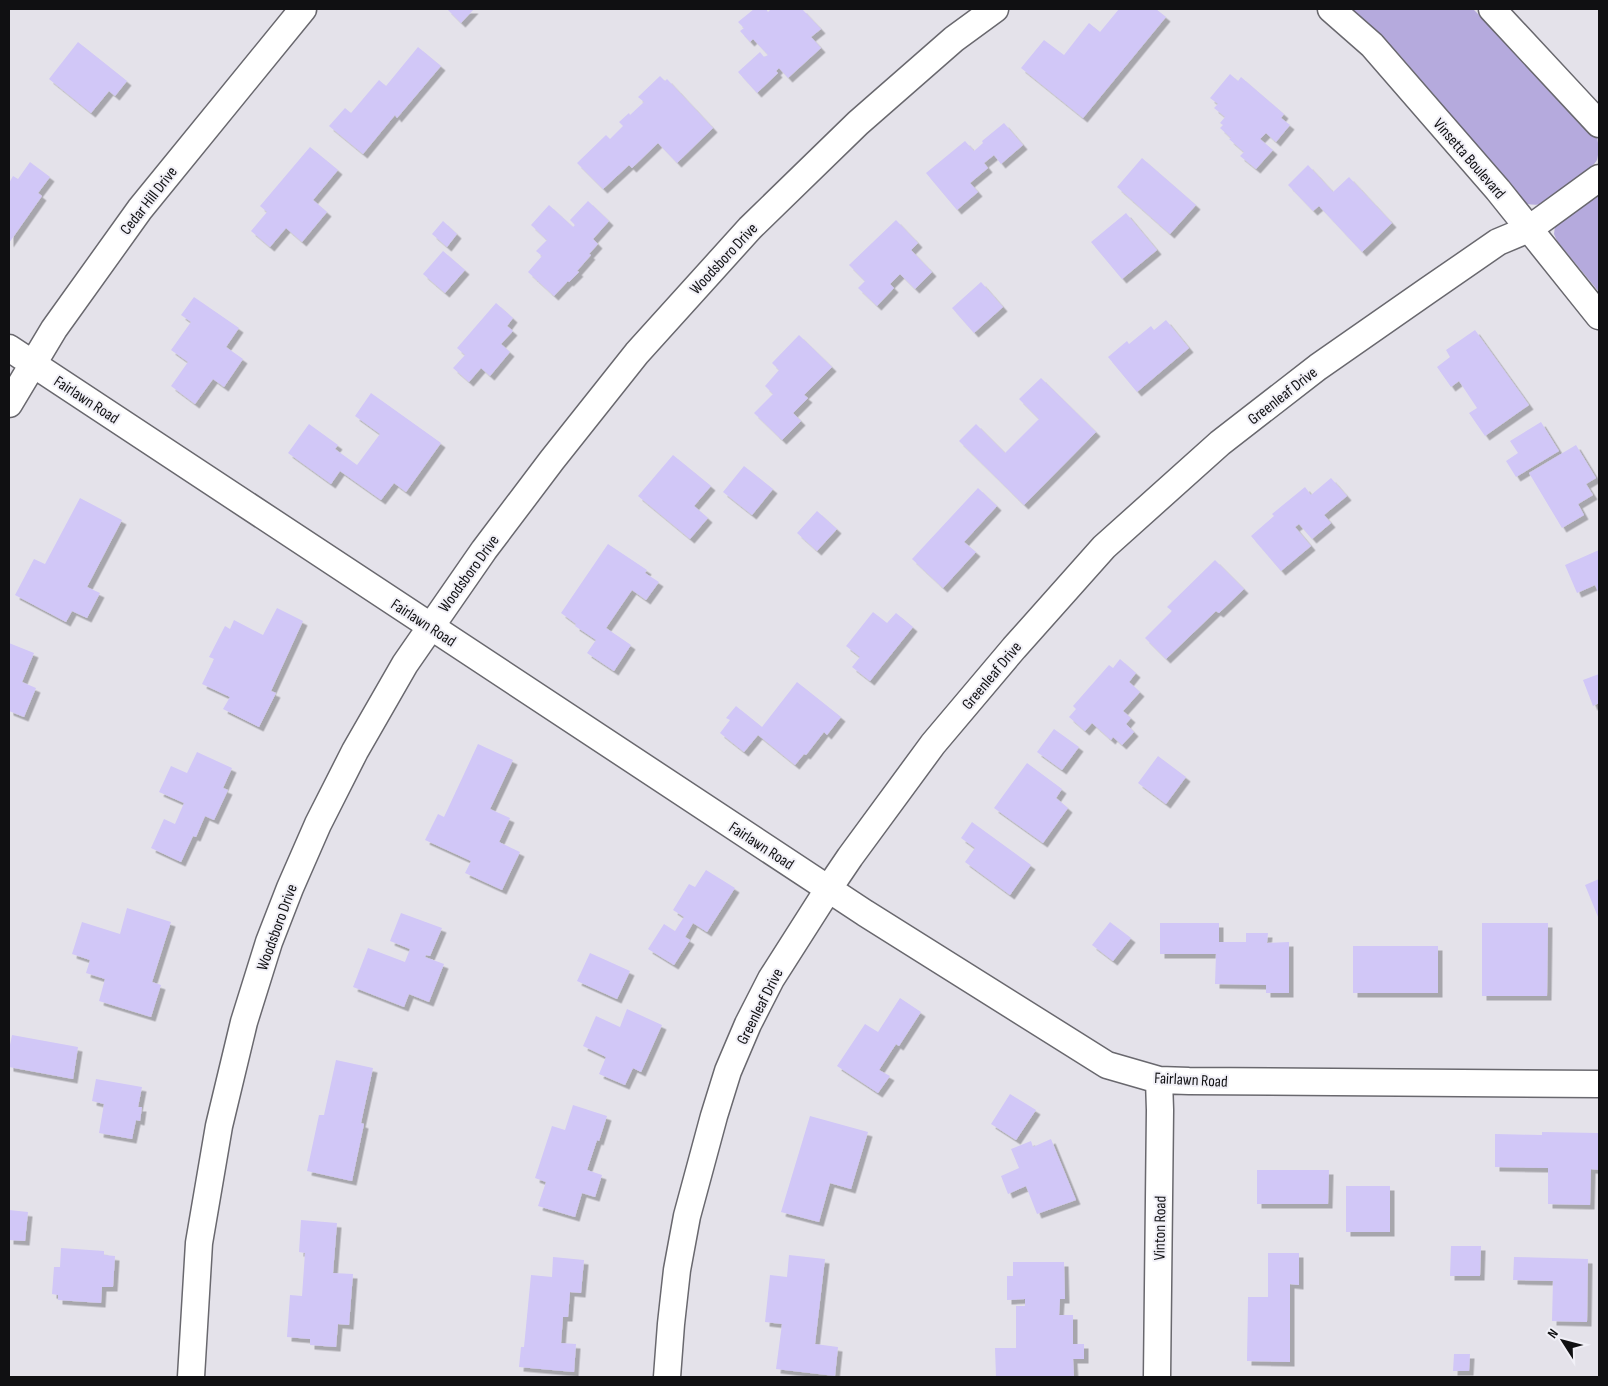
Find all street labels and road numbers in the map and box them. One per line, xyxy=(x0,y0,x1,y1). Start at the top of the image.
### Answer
street label: Vinsetta Boulevard xyxy=(1429,115,1509,203)
street label: Cedar Hill Drive xyxy=(117,163,182,239)
street label: Woodsboro Drive xyxy=(686,219,762,299)
street label: Greenleaf Drive xyxy=(1244,363,1321,429)
street label: Fairlawn Road xyxy=(50,372,122,428)
street label: Woodsboro Drive xyxy=(435,532,504,616)
street label: Fairlawn Road xyxy=(387,595,459,651)
street label: Greenleaf Drive xyxy=(958,638,1026,714)
street label: Fairlawn Road xyxy=(725,818,797,874)
street label: Woodsboro Drive xyxy=(253,882,302,973)
street label: Greenleaf Drive xyxy=(733,966,788,1048)
street label: Fairlawn Road xyxy=(1154,1069,1228,1092)
street label: Vinton Road xyxy=(1150,1196,1171,1260)

